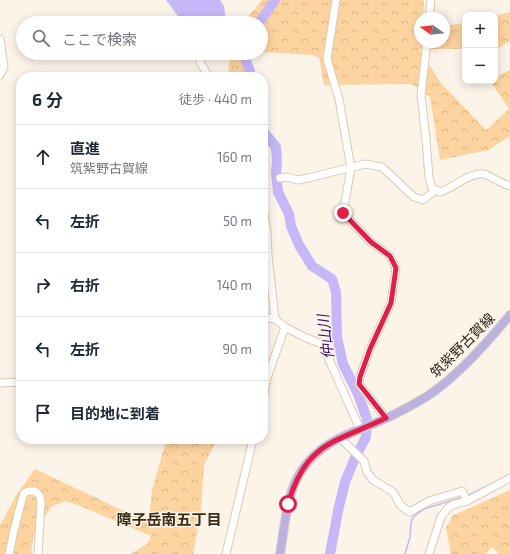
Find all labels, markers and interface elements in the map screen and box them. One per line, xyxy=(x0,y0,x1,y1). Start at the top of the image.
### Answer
north arrow xyxy=(414,12,450,48)
map controls xyxy=(462,12,498,84)
button: + xyxy=(462,12,498,48)
search box xyxy=(16,16,268,60)
icon: search xyxy=(30,27,52,49)
text: ここで検索 xyxy=(62,30,137,48)
button: − xyxy=(462,48,498,84)
text: 6 分 xyxy=(32,89,63,109)
text: 徒歩 · 440 m xyxy=(179,91,252,107)
text: 直進 xyxy=(70,139,100,157)
icon: ahead xyxy=(32,146,54,168)
text: 160 m xyxy=(217,149,252,165)
text: 筑紫野古賀線 xyxy=(70,160,148,176)
route end xyxy=(334,204,352,222)
icon: left xyxy=(32,210,54,232)
text: 左折 xyxy=(70,212,100,230)
text: 50 m xyxy=(223,213,252,229)
icon: right xyxy=(32,274,54,296)
text: 右折 xyxy=(70,276,100,294)
text: 140 m xyxy=(217,277,252,293)
street label: 筑紫野古賀線 xyxy=(426,309,498,381)
water label: 仲山川 xyxy=(313,312,337,360)
icon: left xyxy=(32,338,54,360)
text: 左折 xyxy=(70,340,100,358)
text: 90 m xyxy=(222,341,252,357)
icon: arrive xyxy=(32,402,54,424)
text: 目的地に到着 xyxy=(70,404,160,422)
route start xyxy=(279,495,297,513)
district label: 障子岳南五丁目 xyxy=(116,510,222,528)

